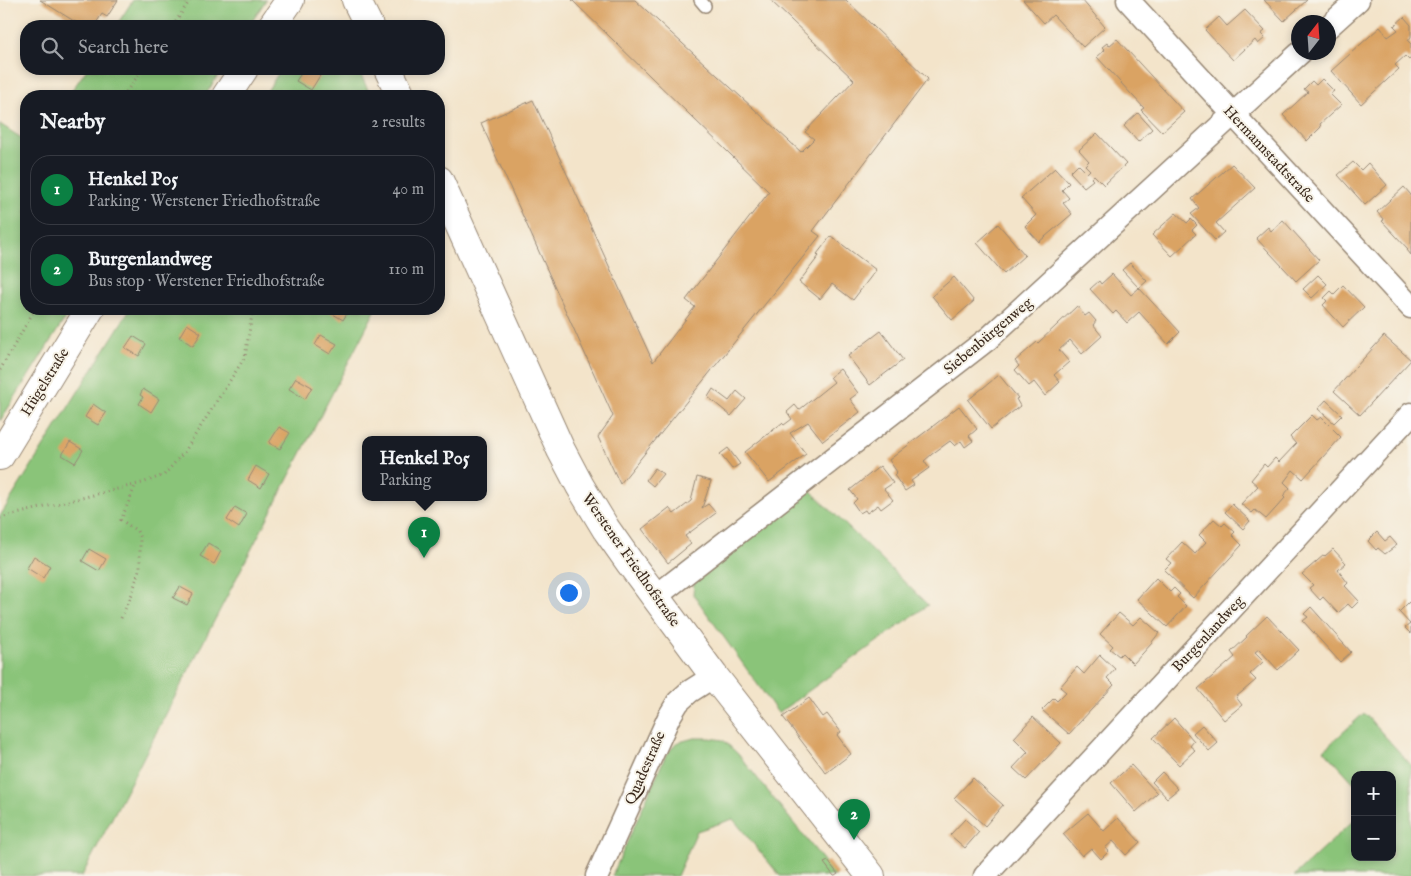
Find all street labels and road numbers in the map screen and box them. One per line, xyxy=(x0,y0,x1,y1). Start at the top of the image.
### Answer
street label: Hermannstadtstraße xyxy=(1219,101,1319,207)
street label: Siebenbürgenweg xyxy=(940,293,1037,379)
street label: Hügelstraße xyxy=(17,344,73,420)
street label: Werstener Friedhofstraße xyxy=(578,489,684,631)
street label: Burgenlandweg xyxy=(1168,591,1249,676)
street label: Quadestraße xyxy=(620,728,670,808)

